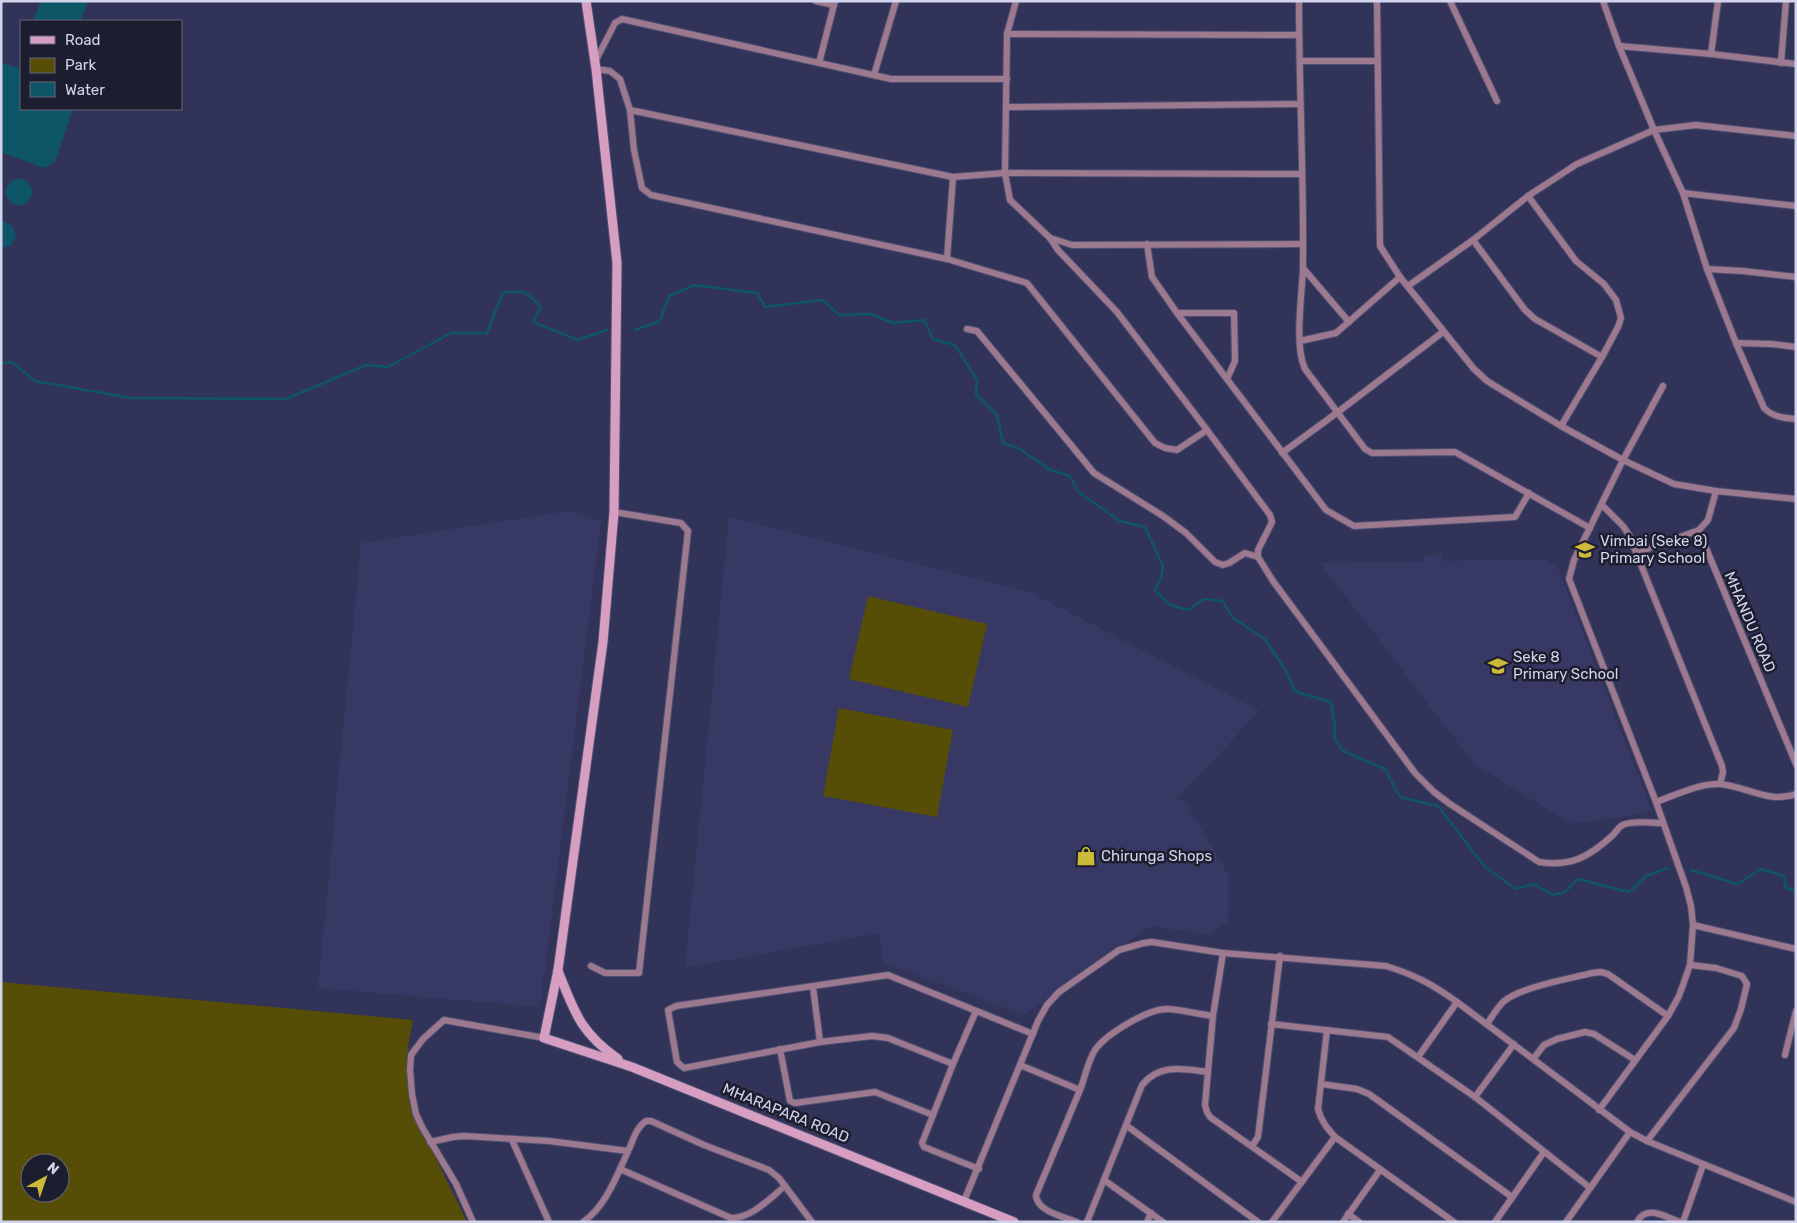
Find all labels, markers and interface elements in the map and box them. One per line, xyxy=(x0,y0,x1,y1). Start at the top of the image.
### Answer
legend xyxy=(20,20,182,110)
text: Road xyxy=(65,31,101,49)
text: Park xyxy=(65,56,96,74)
text: Water xyxy=(65,81,105,99)
place label: Vimbai (Seke 8) Primary School xyxy=(1600,532,1707,567)
school or university icon: Vimbai (Seke 8) Primary School xyxy=(1574,539,1596,561)
street label: MHANDU ROAD xyxy=(1721,569,1779,675)
place label: Seke 8 Primary School xyxy=(1513,648,1618,683)
school or university icon: Seke 8 Primary School xyxy=(1487,655,1509,677)
shop icon: Chirunga Shops xyxy=(1075,845,1097,867)
place label: Chirunga Shops xyxy=(1101,847,1213,865)
street label: MHARAPARA ROAD xyxy=(720,1079,852,1147)
north arrow xyxy=(20,1153,70,1203)
text: N xyxy=(44,1159,62,1178)

